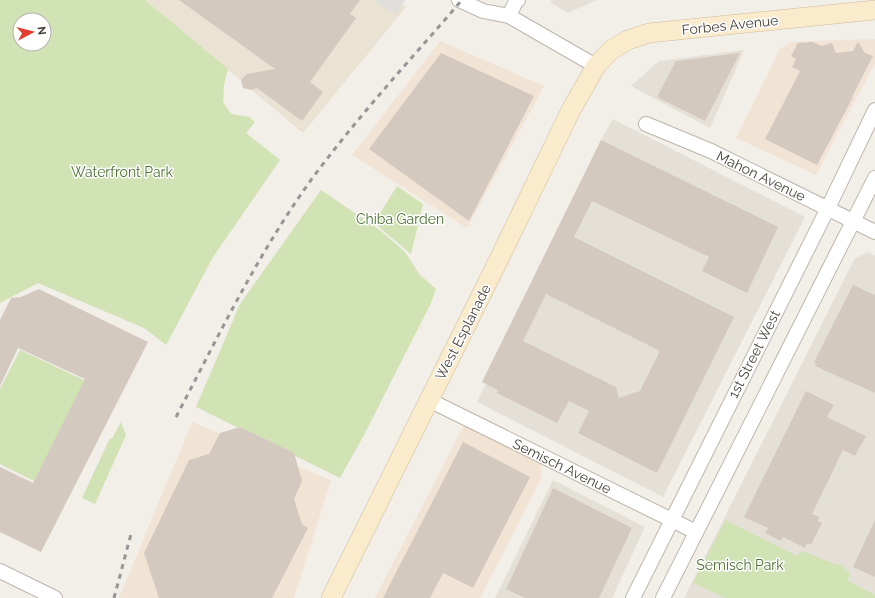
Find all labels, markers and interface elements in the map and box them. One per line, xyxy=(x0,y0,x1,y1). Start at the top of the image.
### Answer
north arrow xyxy=(12,12,52,52)
street label: Forbes Avenue xyxy=(681,12,779,38)
text: N xyxy=(34,26,48,36)
street label: Mahon Avenue xyxy=(714,148,808,204)
park label: Waterfront Park xyxy=(71,164,173,180)
park label: Chiba Garden xyxy=(356,211,444,227)
street label: West Esplanade xyxy=(432,282,494,382)
street label: 1st Street West xyxy=(725,307,783,401)
street label: Semisch Avenue xyxy=(510,435,614,497)
park label: Semisch Park xyxy=(696,557,784,573)

